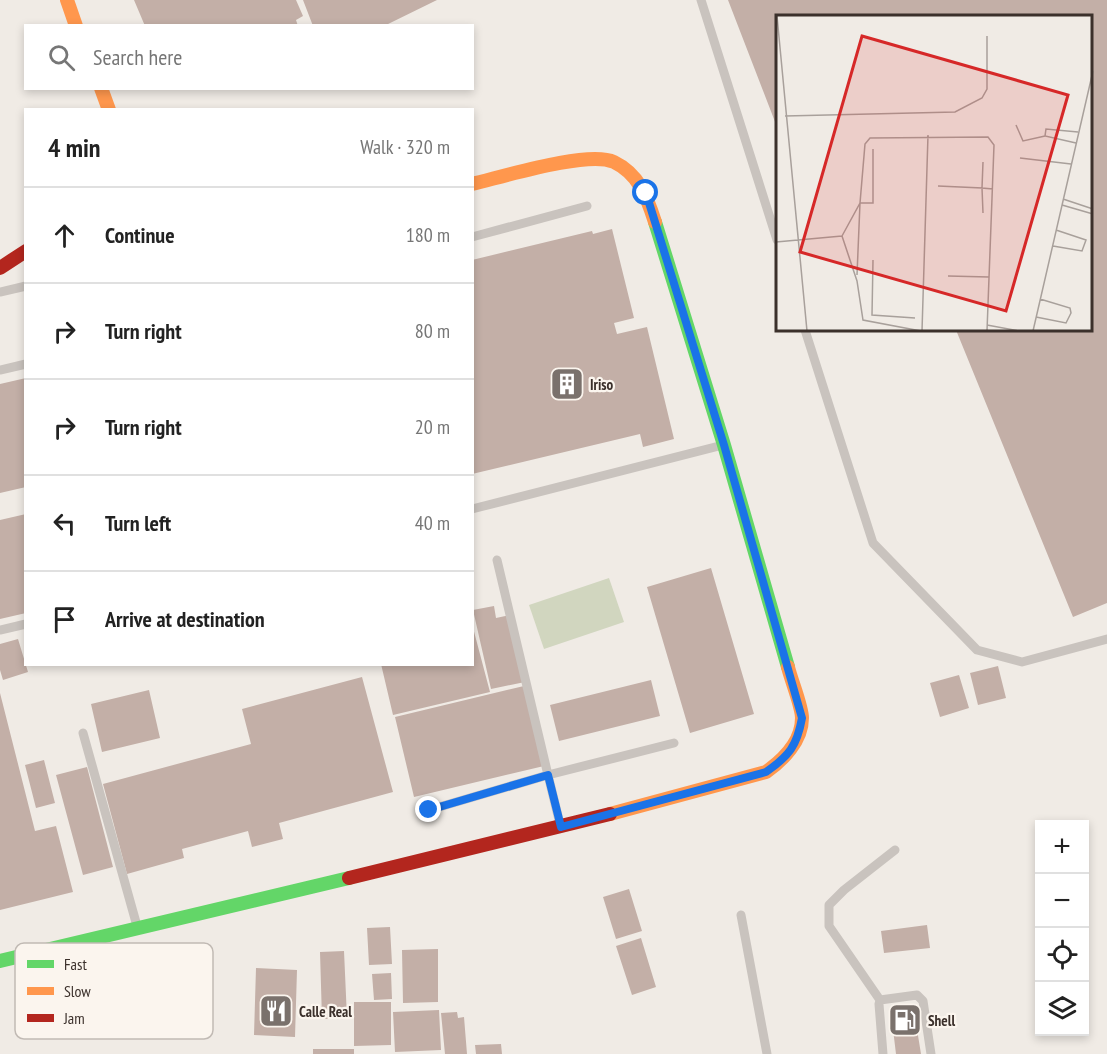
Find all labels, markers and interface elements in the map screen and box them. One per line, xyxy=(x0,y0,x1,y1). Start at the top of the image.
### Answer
inset map xyxy=(776,15,1092,332)
search box xyxy=(24,24,474,90)
icon: search xyxy=(45,41,78,74)
text: Search here xyxy=(93,43,182,71)
text: 4 min xyxy=(48,131,101,164)
text: Walk · 320 m xyxy=(360,134,450,160)
route start xyxy=(632,179,658,205)
icon: ahead xyxy=(48,219,81,252)
text: Continue xyxy=(105,221,175,249)
text: 180 m xyxy=(406,222,450,248)
icon: right xyxy=(48,315,81,348)
text: Turn right xyxy=(105,317,182,345)
text: 80 m xyxy=(415,318,450,344)
building icon: Iriso xyxy=(549,366,585,402)
place label: Iriso xyxy=(590,375,614,394)
icon: right xyxy=(48,411,81,444)
text: Turn right xyxy=(105,413,182,441)
text: 20 m xyxy=(415,414,450,440)
icon: left xyxy=(48,507,81,540)
text: Turn left xyxy=(105,509,171,537)
text: 40 m xyxy=(415,510,450,536)
icon: arrive xyxy=(48,603,81,636)
text: Arrive at destination xyxy=(105,605,265,633)
route end xyxy=(415,796,441,822)
map controls xyxy=(1035,820,1089,1036)
button: + xyxy=(1035,820,1089,874)
button: − xyxy=(1035,874,1089,928)
button: locate xyxy=(1035,928,1089,982)
legend xyxy=(15,943,213,1039)
text: Fast xyxy=(64,954,87,974)
text: Slow xyxy=(64,981,91,1001)
button: layers xyxy=(1035,982,1089,1036)
restaurant icon: Calle Real xyxy=(258,993,294,1029)
place label: Calle Real xyxy=(299,1002,352,1021)
fuel station icon: Shell xyxy=(887,1002,923,1038)
text: Jam xyxy=(63,1008,85,1028)
place label: Shell xyxy=(928,1011,955,1030)

